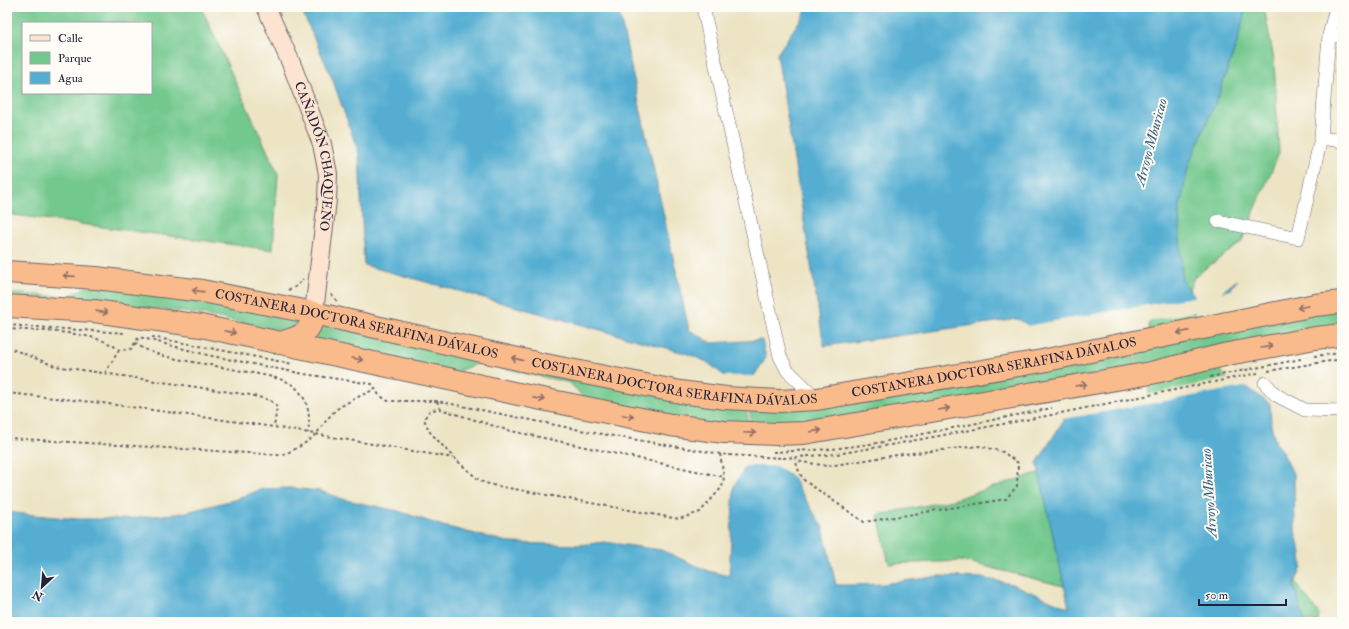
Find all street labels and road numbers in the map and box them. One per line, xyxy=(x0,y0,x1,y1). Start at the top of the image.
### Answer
street label: CAÑADÓN CHAQUEÑO xyxy=(291,79,336,232)
street label: COSTANERA DOCTORA SERAFINA DÁVALOS xyxy=(214,286,500,362)
street label: COSTANERA DOCTORA SERAFINA DÁVALOS xyxy=(850,334,1138,401)
street label: COSTANERA DOCTORA SERAFINA DÁVALOS xyxy=(530,354,818,409)

